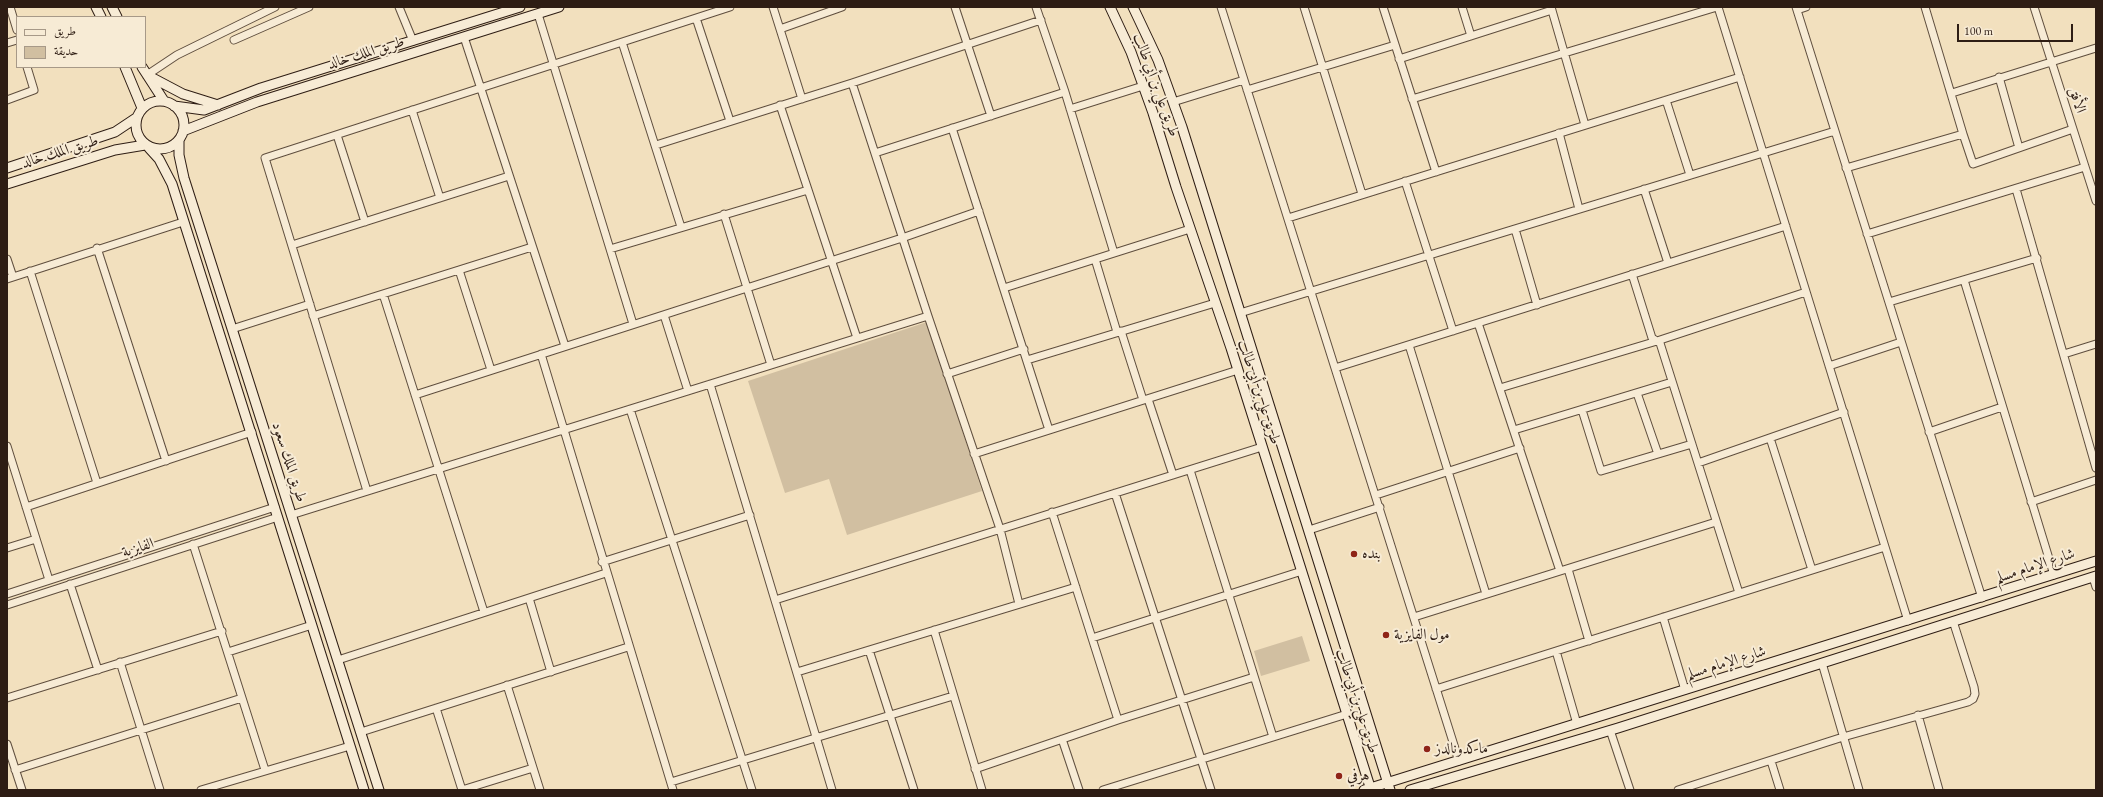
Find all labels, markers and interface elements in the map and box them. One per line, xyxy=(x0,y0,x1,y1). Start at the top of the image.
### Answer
legend xyxy=(16,16,146,68)
scale bar xyxy=(1959,16,2075,42)
text: طريق xyxy=(54,23,76,39)
text: 100 m xyxy=(1964,23,1993,39)
street label: طريق علي بن أبي طالب xyxy=(1129,31,1183,139)
street label: طريق الملك خالد xyxy=(326,33,406,73)
text: حديقة xyxy=(54,43,78,59)
street label: الأفق xyxy=(2064,85,2090,115)
street label: طريق الملك خالد xyxy=(20,132,100,172)
street label: طريق علي بن أبي طالب xyxy=(1234,337,1284,447)
street label: طريق الملك سعود xyxy=(268,420,310,504)
street label: الفايزية xyxy=(120,534,156,562)
place label: بنده xyxy=(1362,545,1381,563)
street label: شارع الإمام مسلم xyxy=(1993,545,2077,587)
marker: بنده xyxy=(1349,549,1359,559)
place label: مول الفايزية xyxy=(1394,626,1450,644)
marker: مول الفايزية xyxy=(1381,630,1391,640)
street label: شارع الإمام مسلم xyxy=(1684,642,1768,684)
street label: طريق علي بن أبي طالب xyxy=(1332,646,1382,756)
place label: ماكدونالدز xyxy=(1435,740,1488,758)
marker: ماكدونالدز xyxy=(1422,744,1432,754)
place label: هرفي xyxy=(1347,767,1370,785)
marker: هرفي xyxy=(1334,771,1344,781)

